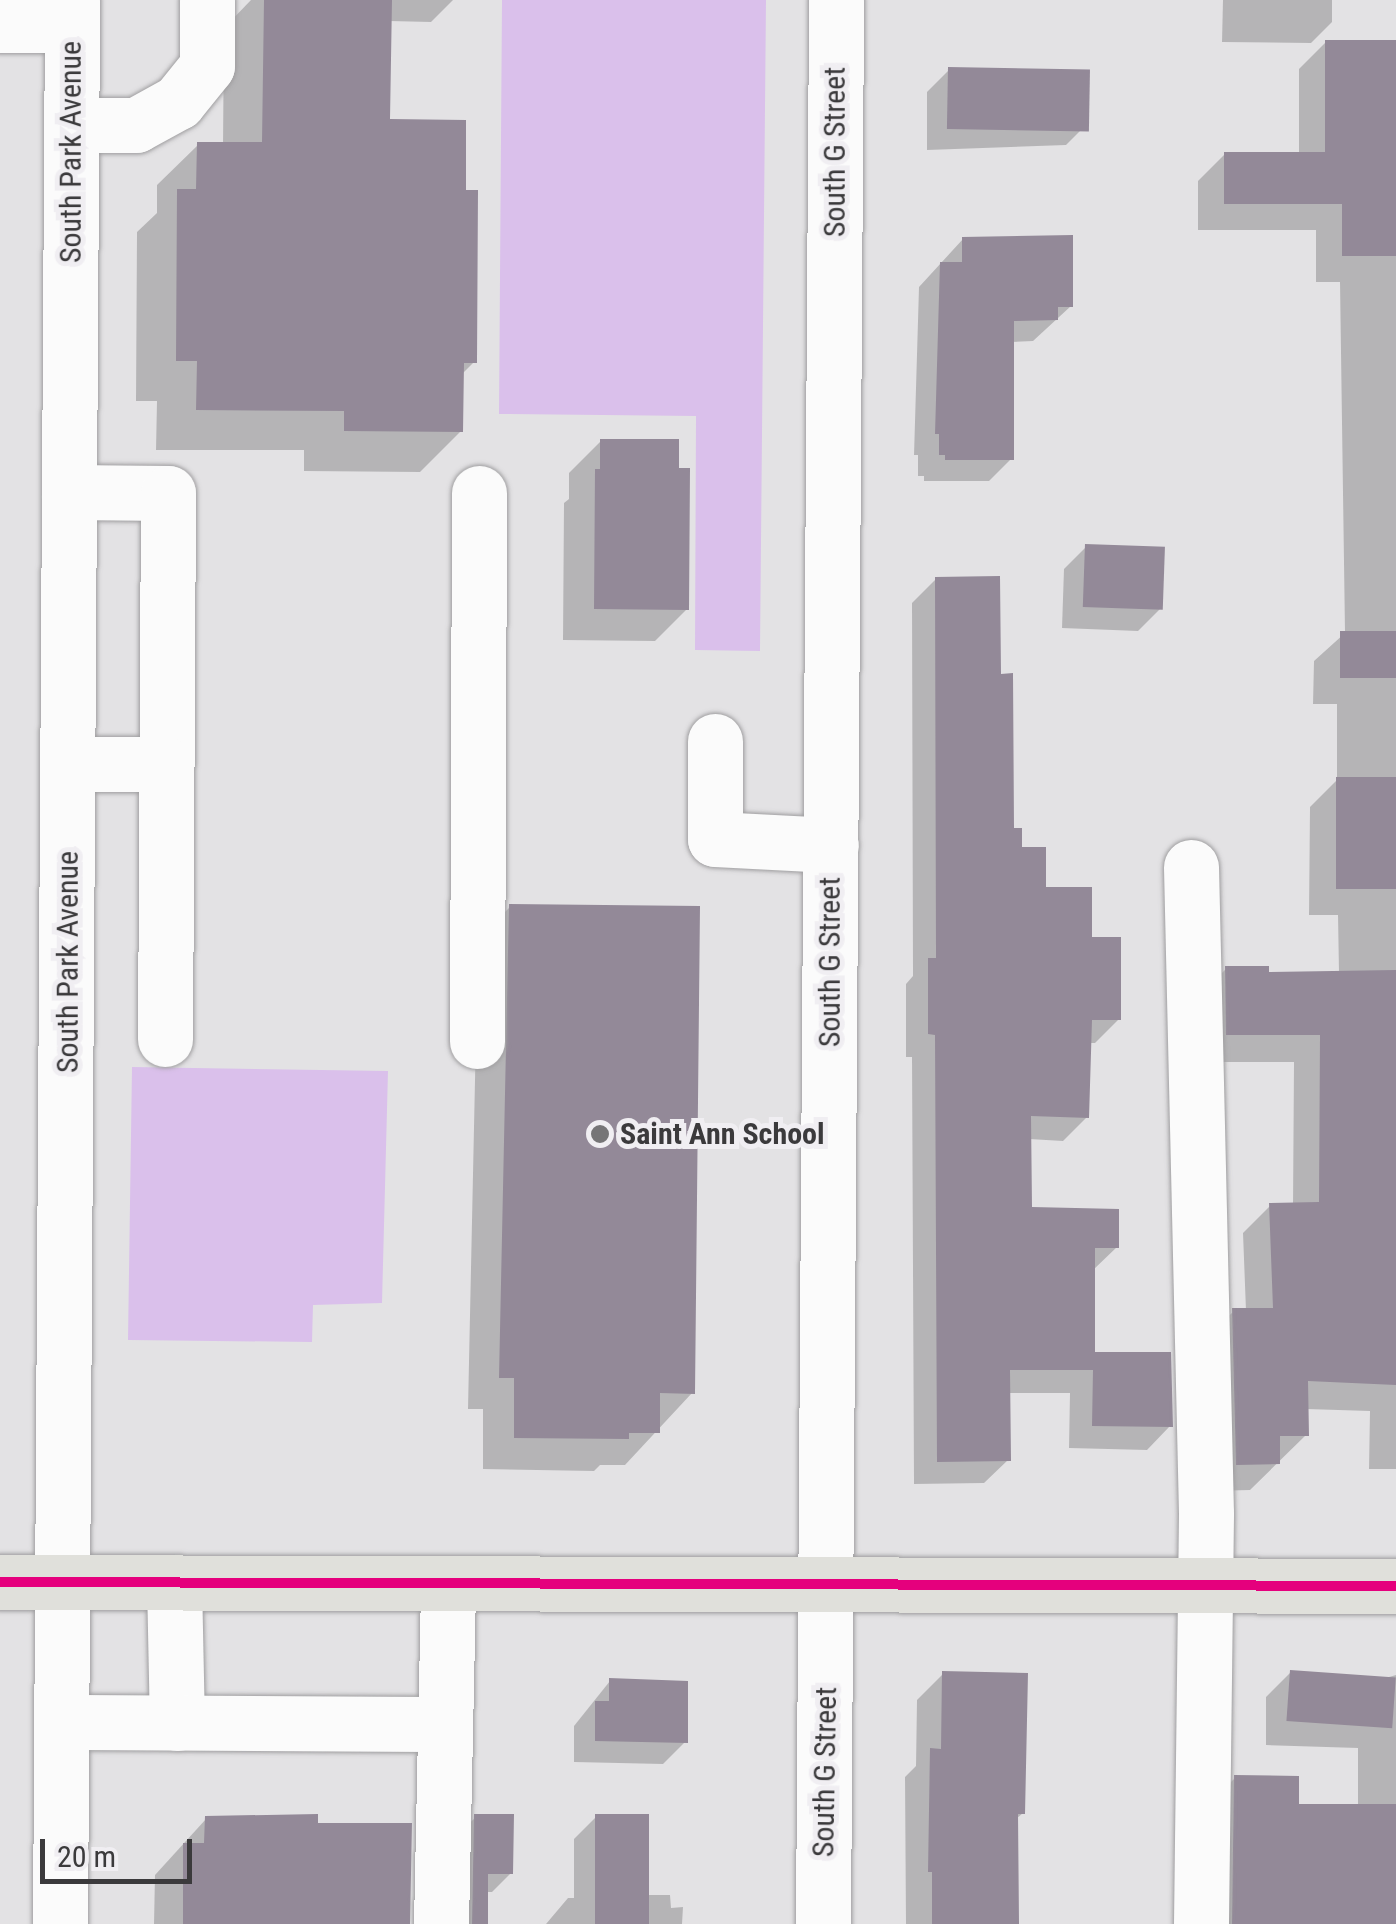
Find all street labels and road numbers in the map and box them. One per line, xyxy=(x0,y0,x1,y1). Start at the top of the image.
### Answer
street label: South Park Avenue xyxy=(53,41,89,263)
street label: South G Street xyxy=(817,67,853,237)
street label: South Park Avenue xyxy=(50,851,86,1073)
street label: South G Street xyxy=(812,877,848,1047)
street label: South G Street xyxy=(806,1687,844,1857)

